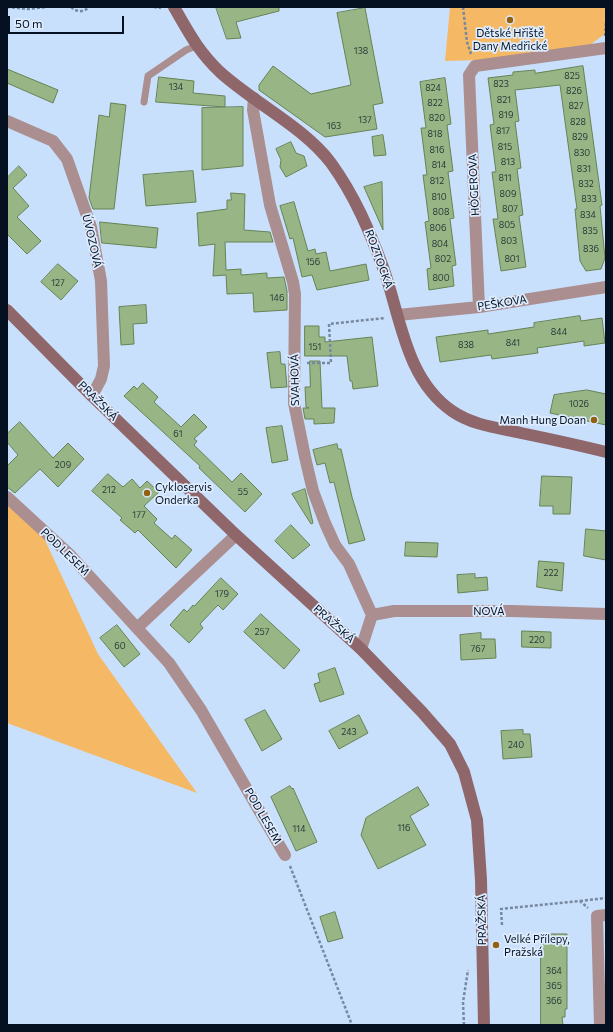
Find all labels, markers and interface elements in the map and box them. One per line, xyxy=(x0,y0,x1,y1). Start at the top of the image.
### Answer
scale bar xyxy=(10,8,126,34)
marker: Dětské Hřiště Dany Medřické xyxy=(505,15,515,25)
text: 50 m xyxy=(15,16,43,30)
place label: Dětské Hřiště Dany Medřické xyxy=(473,26,547,52)
house number: 138 xyxy=(354,46,368,56)
house number: 825 xyxy=(564,71,580,81)
house number: 823 xyxy=(493,79,509,89)
house number: 134 xyxy=(169,82,183,92)
house number: 824 xyxy=(425,83,441,93)
house number: 826 xyxy=(566,86,582,96)
house number: 821 xyxy=(497,95,511,105)
house number: 822 xyxy=(427,98,443,108)
house number: 827 xyxy=(568,101,584,111)
house number: 819 xyxy=(499,110,513,120)
house number: 820 xyxy=(429,113,445,123)
house number: 137 xyxy=(358,115,372,125)
house number: 828 xyxy=(570,117,586,127)
house number: 163 xyxy=(327,121,341,131)
house number: 817 xyxy=(496,126,510,136)
house number: 818 xyxy=(428,129,442,139)
house number: 829 xyxy=(572,132,588,142)
house number: 815 xyxy=(498,142,512,152)
house number: 816 xyxy=(430,145,444,155)
house number: 830 xyxy=(574,148,590,158)
street label: HÖGEROVA xyxy=(466,154,482,216)
house number: 813 xyxy=(501,157,515,167)
house number: 814 xyxy=(432,160,446,170)
house number: 831 xyxy=(577,164,591,174)
house number: 811 xyxy=(498,173,512,183)
house number: 812 xyxy=(430,176,444,186)
house number: 832 xyxy=(578,179,594,189)
house number: 809 xyxy=(500,189,516,199)
house number: 810 xyxy=(431,192,447,202)
house number: 833 xyxy=(581,194,597,204)
house number: 807 xyxy=(502,204,518,214)
house number: 808 xyxy=(433,207,449,217)
house number: 834 xyxy=(580,210,596,220)
street label: ÚVOZOVÁ xyxy=(79,213,105,269)
house number: 805 xyxy=(499,220,515,230)
house number: 806 xyxy=(430,223,446,233)
house number: 835 xyxy=(582,226,598,236)
street label: ROZTOCKÁ xyxy=(362,228,396,290)
house number: 803 xyxy=(501,236,517,246)
house number: 804 xyxy=(432,239,448,249)
house number: 836 xyxy=(583,244,599,254)
house number: 802 xyxy=(435,254,451,264)
house number: 801 xyxy=(504,254,520,264)
house number: 156 xyxy=(306,257,320,267)
house number: 800 xyxy=(432,273,450,283)
house number: 127 xyxy=(51,278,65,288)
house number: 146 xyxy=(270,293,284,303)
street label: PEŠKOVA xyxy=(476,293,528,313)
house number: 844 xyxy=(551,327,567,337)
house number: 841 xyxy=(506,338,520,348)
house number: 838 xyxy=(458,340,474,350)
house number: 151 xyxy=(309,342,321,352)
street label: SVAHOVÁ xyxy=(288,354,302,406)
street label: PRAŽSKÁ xyxy=(75,378,121,424)
house number: 1026 xyxy=(569,399,589,409)
place label: Manh Hung Doan xyxy=(500,413,586,427)
marker: Manh Hung Doan xyxy=(589,415,599,425)
house number: 61 xyxy=(173,429,183,439)
house number: 209 xyxy=(55,460,71,470)
place label: Cykloservis Onderka xyxy=(155,480,212,506)
house number: 212 xyxy=(102,485,116,495)
house number: 55 xyxy=(238,487,248,497)
marker: Cykloservis Onderka xyxy=(142,488,152,498)
house number: 177 xyxy=(132,510,146,520)
street label: POD LESEM xyxy=(38,526,92,578)
house number: 222 xyxy=(544,568,558,578)
house number: 179 xyxy=(215,589,229,599)
street label: PRAŽSKÁ xyxy=(311,602,357,646)
street label: NOVÁ xyxy=(473,604,505,618)
house number: 257 xyxy=(255,627,269,637)
house number: 220 xyxy=(529,635,545,645)
house number: 60 xyxy=(114,641,126,651)
house number: 767 xyxy=(471,644,485,654)
house number: 243 xyxy=(341,727,357,737)
house number: 240 xyxy=(508,740,524,750)
street label: POD LESEM xyxy=(242,786,284,846)
house number: 116 xyxy=(397,823,411,833)
house number: 114 xyxy=(292,824,306,834)
street label: PRAŽSKÁ xyxy=(475,895,489,945)
place label: Velké Přílepy, Pražská xyxy=(504,932,570,958)
marker: Velké Přílepy, Pražská xyxy=(491,940,501,950)
house number: 364 xyxy=(546,966,562,976)
house number: 365 xyxy=(546,981,562,991)
house number: 366 xyxy=(546,996,562,1006)

